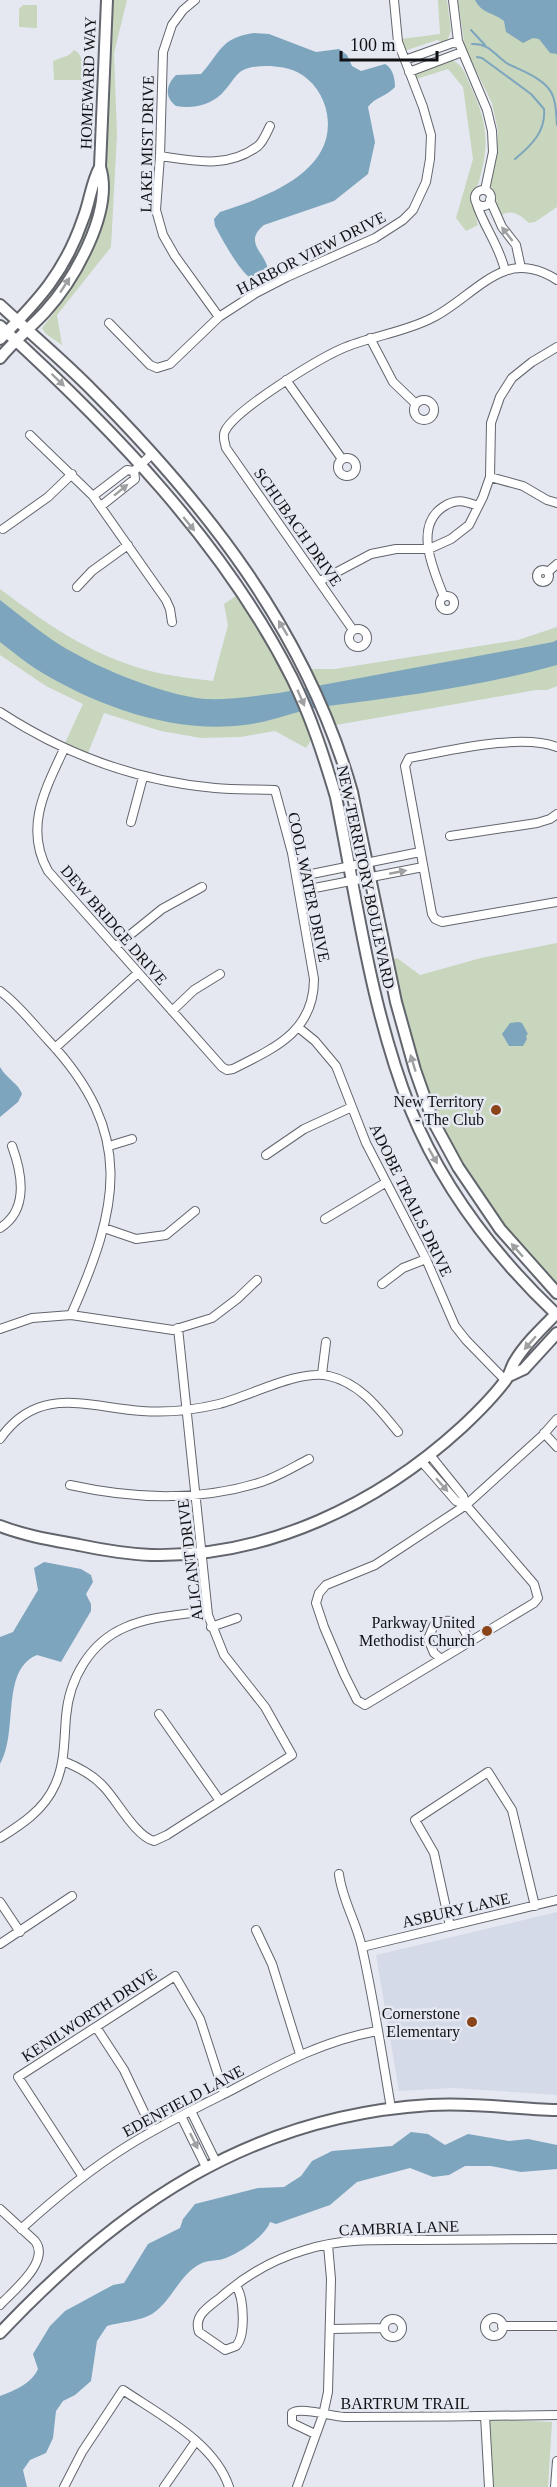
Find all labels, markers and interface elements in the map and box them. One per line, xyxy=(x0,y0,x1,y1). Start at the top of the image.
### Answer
street label: HOMEWARD WAY xyxy=(77,16,99,150)
scale bar xyxy=(341,24,437,62)
text: 100 m xyxy=(350,35,396,55)
street label: LAKE MIST DRIVE xyxy=(137,75,157,213)
street label: HARBOR VIEW DRIVE xyxy=(234,208,388,298)
one-way arrow xyxy=(502,226,514,241)
one-way arrow xyxy=(59,278,71,294)
one-way arrow xyxy=(51,373,65,387)
street label: SCHUBACH DRIVE xyxy=(251,465,345,589)
one-way arrow xyxy=(113,483,129,496)
one-way arrow xyxy=(183,516,196,532)
one-way arrow xyxy=(277,620,288,636)
one-way arrow xyxy=(296,689,306,707)
street label: NEW TERRITORY BOULEVARD xyxy=(334,763,398,991)
street label: COOL WATER DRIVE xyxy=(285,810,333,964)
street label: DEW BRIDGE DRIVE xyxy=(58,862,170,988)
one-way arrow xyxy=(389,867,408,876)
one-way arrow xyxy=(407,1054,417,1072)
place label: New Territory - The Club xyxy=(393,1093,484,1128)
marker: New Territory - The Club xyxy=(489,1103,503,1117)
street label: ADOBE TRAILS DRIVE xyxy=(367,1121,455,1279)
one-way arrow xyxy=(428,1147,438,1164)
one-way arrow xyxy=(511,1242,524,1258)
one-way arrow xyxy=(524,1335,537,1350)
one-way arrow xyxy=(436,1477,449,1493)
street label: ALICANT DRIVE xyxy=(174,1498,206,1622)
place label: Parkway United Methodist Church xyxy=(359,1614,475,1649)
marker: Parkway United Methodist Church xyxy=(480,1624,494,1638)
street label: ASBURY LANE xyxy=(400,1889,512,1931)
street label: KENILWORTH DRIVE xyxy=(18,1965,160,2065)
place label: Cornerstone Elementary xyxy=(382,2005,460,2041)
marker: Cornerstone Elementary xyxy=(465,2015,479,2029)
street label: EDENFIELD LANE xyxy=(120,2062,246,2140)
one-way arrow xyxy=(189,2133,199,2150)
street label: CAMBRIA LANE xyxy=(339,2217,459,2239)
street label: BARTRUM TRAIL xyxy=(341,2395,469,2412)

